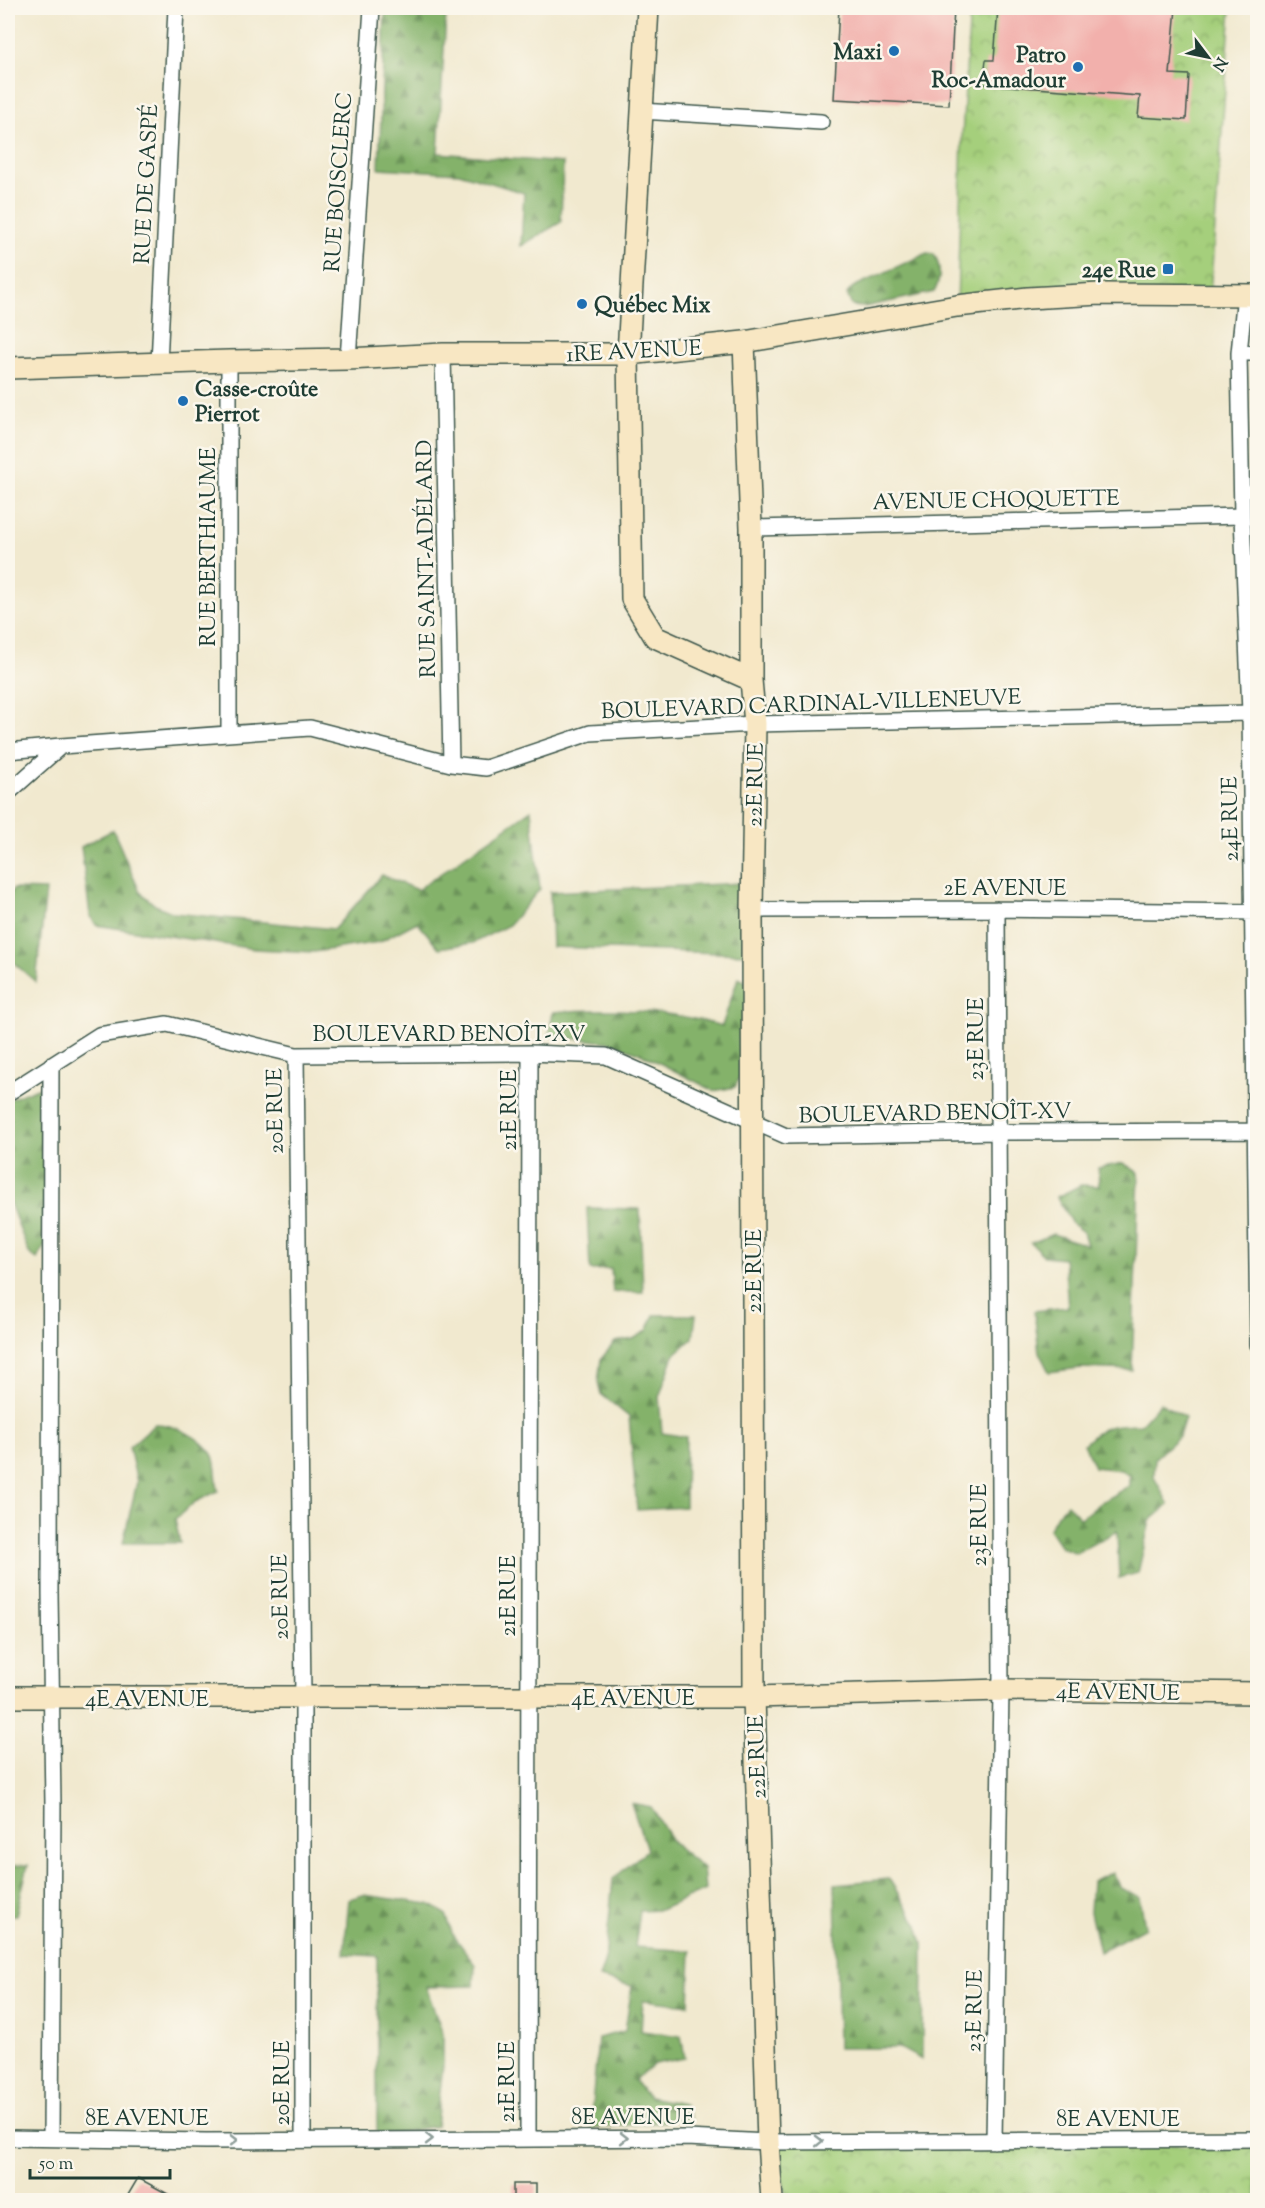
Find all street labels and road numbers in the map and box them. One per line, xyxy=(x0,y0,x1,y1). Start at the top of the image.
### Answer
street label: RUE BOISCLERC xyxy=(318,91,362,273)
street label: RUE DE GASPÉ xyxy=(127,103,168,265)
street label: 1RE AVENUE xyxy=(565,333,703,373)
street label: RUE SAINT-ADÉLARD xyxy=(409,439,446,678)
street label: RUE BERTHIAUME xyxy=(194,447,226,647)
street label: AVENUE CHOQUETTE xyxy=(872,484,1120,520)
street label: BOULEVARD CARDINAL-VILLENEUVE xyxy=(600,683,1022,729)
street label: 22E RUE xyxy=(740,743,774,827)
street label: 24E RUE xyxy=(1215,776,1249,862)
street label: 2E AVENUE xyxy=(944,874,1066,906)
street label: 23E RUE xyxy=(962,998,994,1080)
street label: BOULEVARD BENOÎT-XV xyxy=(313,1020,586,1052)
street label: 20E RUE xyxy=(260,1068,294,1154)
street label: 21E RUE xyxy=(495,1069,527,1151)
street label: BOULEVARD BENOÎT-XV xyxy=(798,1097,1072,1133)
street label: 22E RUE xyxy=(740,1229,772,1313)
street label: 23E RUE xyxy=(965,1484,997,1566)
street label: 20E RUE xyxy=(265,1554,299,1640)
street label: 21E RUE xyxy=(494,1555,526,1637)
street label: 4E AVENUE xyxy=(1056,1677,1180,1711)
street label: 4E AVENUE xyxy=(571,1684,695,1716)
street label: 4E AVENUE xyxy=(85,1685,209,1717)
street label: 22E RUE xyxy=(742,1714,776,1800)
street label: 23E RUE xyxy=(959,1969,993,2053)
street label: 20E RUE xyxy=(268,2040,300,2126)
street label: 21E RUE xyxy=(493,2041,525,2123)
street label: 8E AVENUE xyxy=(571,2103,695,2135)
street label: 8E AVENUE xyxy=(85,2104,209,2136)
street label: 8E AVENUE xyxy=(1056,2105,1180,2137)

